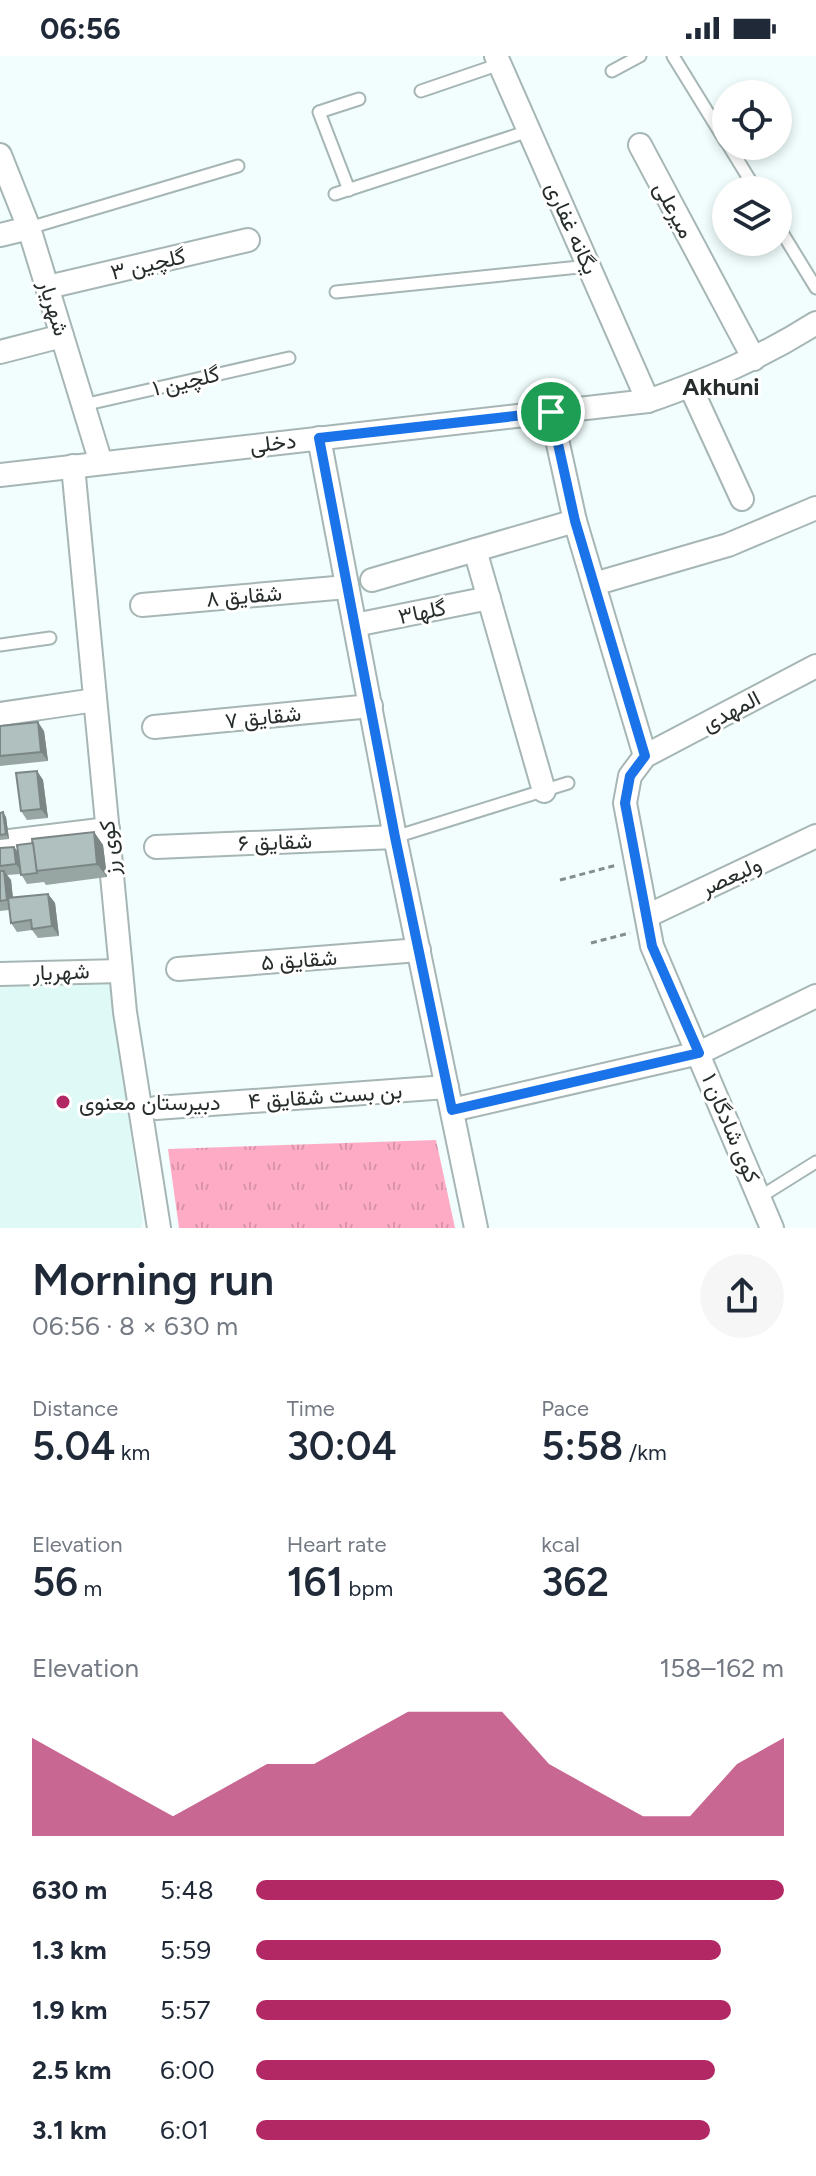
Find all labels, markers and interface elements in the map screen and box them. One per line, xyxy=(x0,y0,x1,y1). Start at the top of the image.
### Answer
text: 06:56 xyxy=(40,10,121,47)
map controls xyxy=(712,80,792,256)
button: locate xyxy=(712,80,792,160)
button: layers xyxy=(712,176,792,256)
street label: میرعلی xyxy=(648,177,700,243)
street label: یگانه غفاری xyxy=(540,178,604,278)
street label: گلچین ۳ xyxy=(108,242,189,287)
street label: شهریار xyxy=(32,276,75,339)
street label: گلچین ۱ xyxy=(150,360,223,403)
district label: Akhuni xyxy=(682,372,760,401)
pin xyxy=(517,378,585,446)
icon: arrive xyxy=(529,390,573,434)
street label: دخلی xyxy=(248,427,298,459)
street label: شقایق ۸ xyxy=(205,579,283,613)
street label: گلها۳ xyxy=(396,594,448,630)
street label: المهدی xyxy=(697,684,765,738)
street label: شقایق ۷ xyxy=(224,700,302,734)
street label: کوی رز xyxy=(93,819,125,878)
street label: شقایق ۶ xyxy=(238,827,312,857)
street label: ولیعصر xyxy=(695,850,766,902)
street label: شقایق ۵ xyxy=(260,944,338,976)
street label: شهریار xyxy=(31,958,90,987)
street label: کوی شادگان ۱ xyxy=(696,1069,766,1187)
street label: بن بست شقایق ۴ xyxy=(247,1077,403,1115)
place label: دبیرستان معنوی xyxy=(79,1089,220,1116)
marker: دبیرستان معنوی xyxy=(54,1093,72,1111)
text: Morning run xyxy=(32,1253,274,1306)
button: share xyxy=(700,1254,784,1338)
text: 06:56 · 8 × 630 m xyxy=(32,1310,238,1342)
text: Distance xyxy=(32,1395,118,1422)
text: Time xyxy=(287,1395,335,1422)
text: Pace xyxy=(541,1395,589,1422)
text: 5.04 xyxy=(32,1422,115,1470)
text: 30:04 xyxy=(287,1422,397,1470)
text: 5:58 xyxy=(541,1422,623,1470)
text: km xyxy=(115,1439,150,1466)
text: /km xyxy=(623,1439,667,1466)
text: Elevation xyxy=(32,1531,122,1558)
text: Heart rate xyxy=(287,1531,387,1558)
text: kcal xyxy=(541,1531,580,1558)
text: 56 xyxy=(32,1558,78,1606)
text: 161 xyxy=(287,1558,343,1606)
text: 362 xyxy=(541,1558,609,1606)
text: m xyxy=(78,1575,102,1602)
text: bpm xyxy=(343,1575,393,1602)
text: Elevation xyxy=(32,1652,139,1684)
text: 158–162 m xyxy=(660,1652,784,1684)
text: 630 m xyxy=(32,1874,107,1906)
text: 5:48 xyxy=(160,1874,214,1906)
text: 1.3 km xyxy=(32,1934,107,1966)
text: 5:59 xyxy=(160,1934,211,1966)
text: 1.9 km xyxy=(32,1994,107,2026)
text: 5:57 xyxy=(160,1994,210,2026)
text: 2.5 km xyxy=(32,2054,111,2086)
text: 6:00 xyxy=(160,2054,215,2086)
text: 3.1 km xyxy=(32,2114,107,2146)
text: 6:01 xyxy=(160,2114,209,2146)

